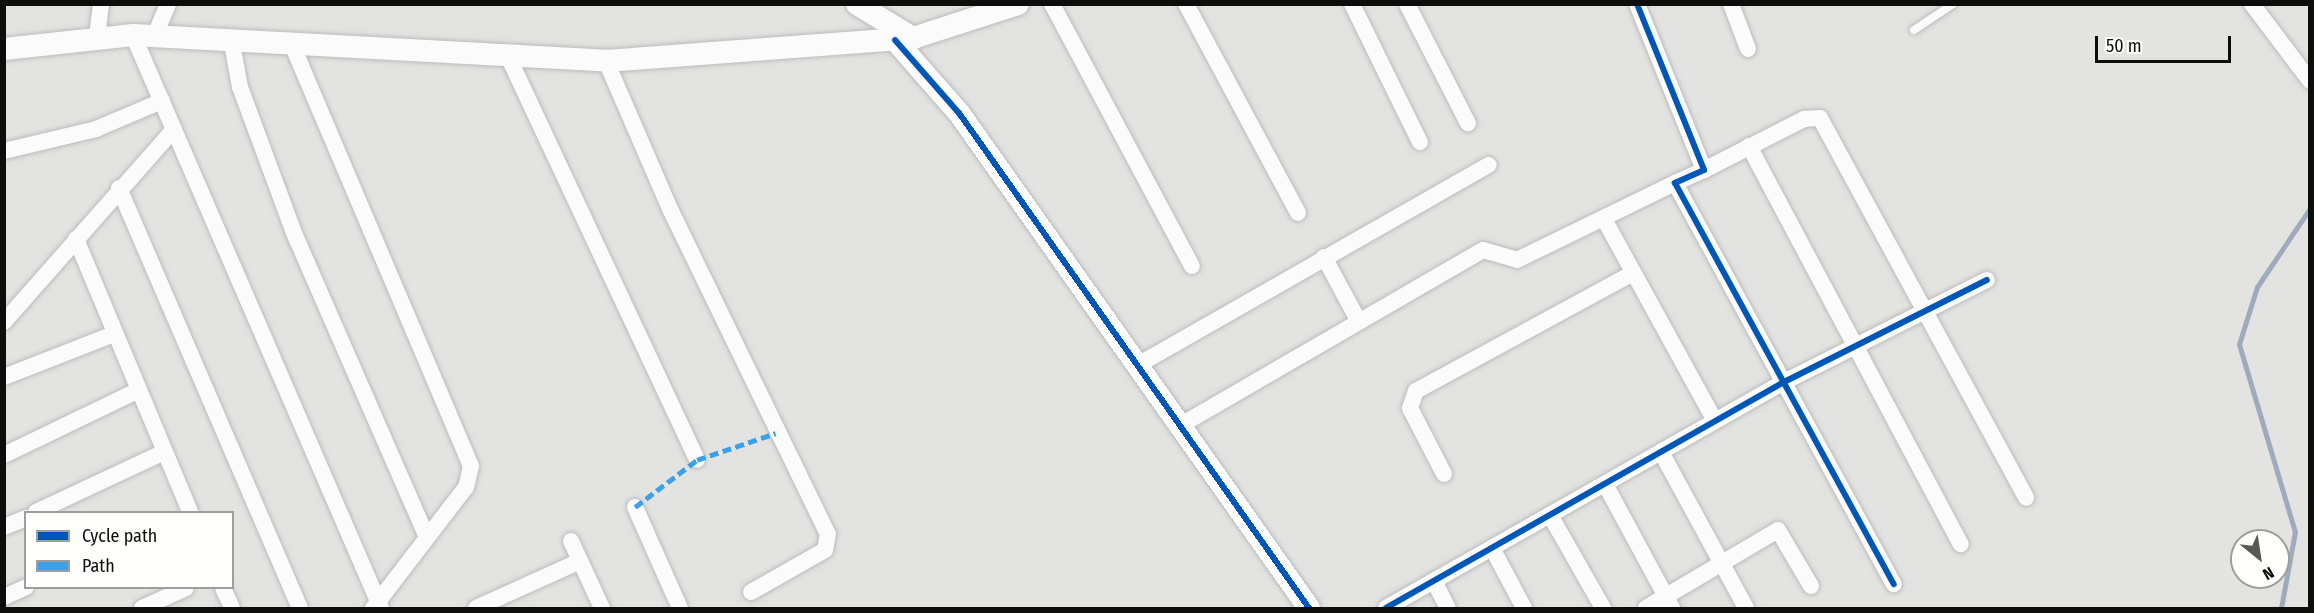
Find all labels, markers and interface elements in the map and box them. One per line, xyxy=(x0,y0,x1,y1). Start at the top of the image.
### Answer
scale bar xyxy=(2098,24,2234,62)
text: 50 m xyxy=(2106,35,2142,57)
legend xyxy=(24,511,234,589)
text: Cycle path xyxy=(82,525,157,547)
north arrow xyxy=(2230,529,2290,589)
text: Path xyxy=(82,555,115,577)
text: N xyxy=(2259,563,2277,584)

